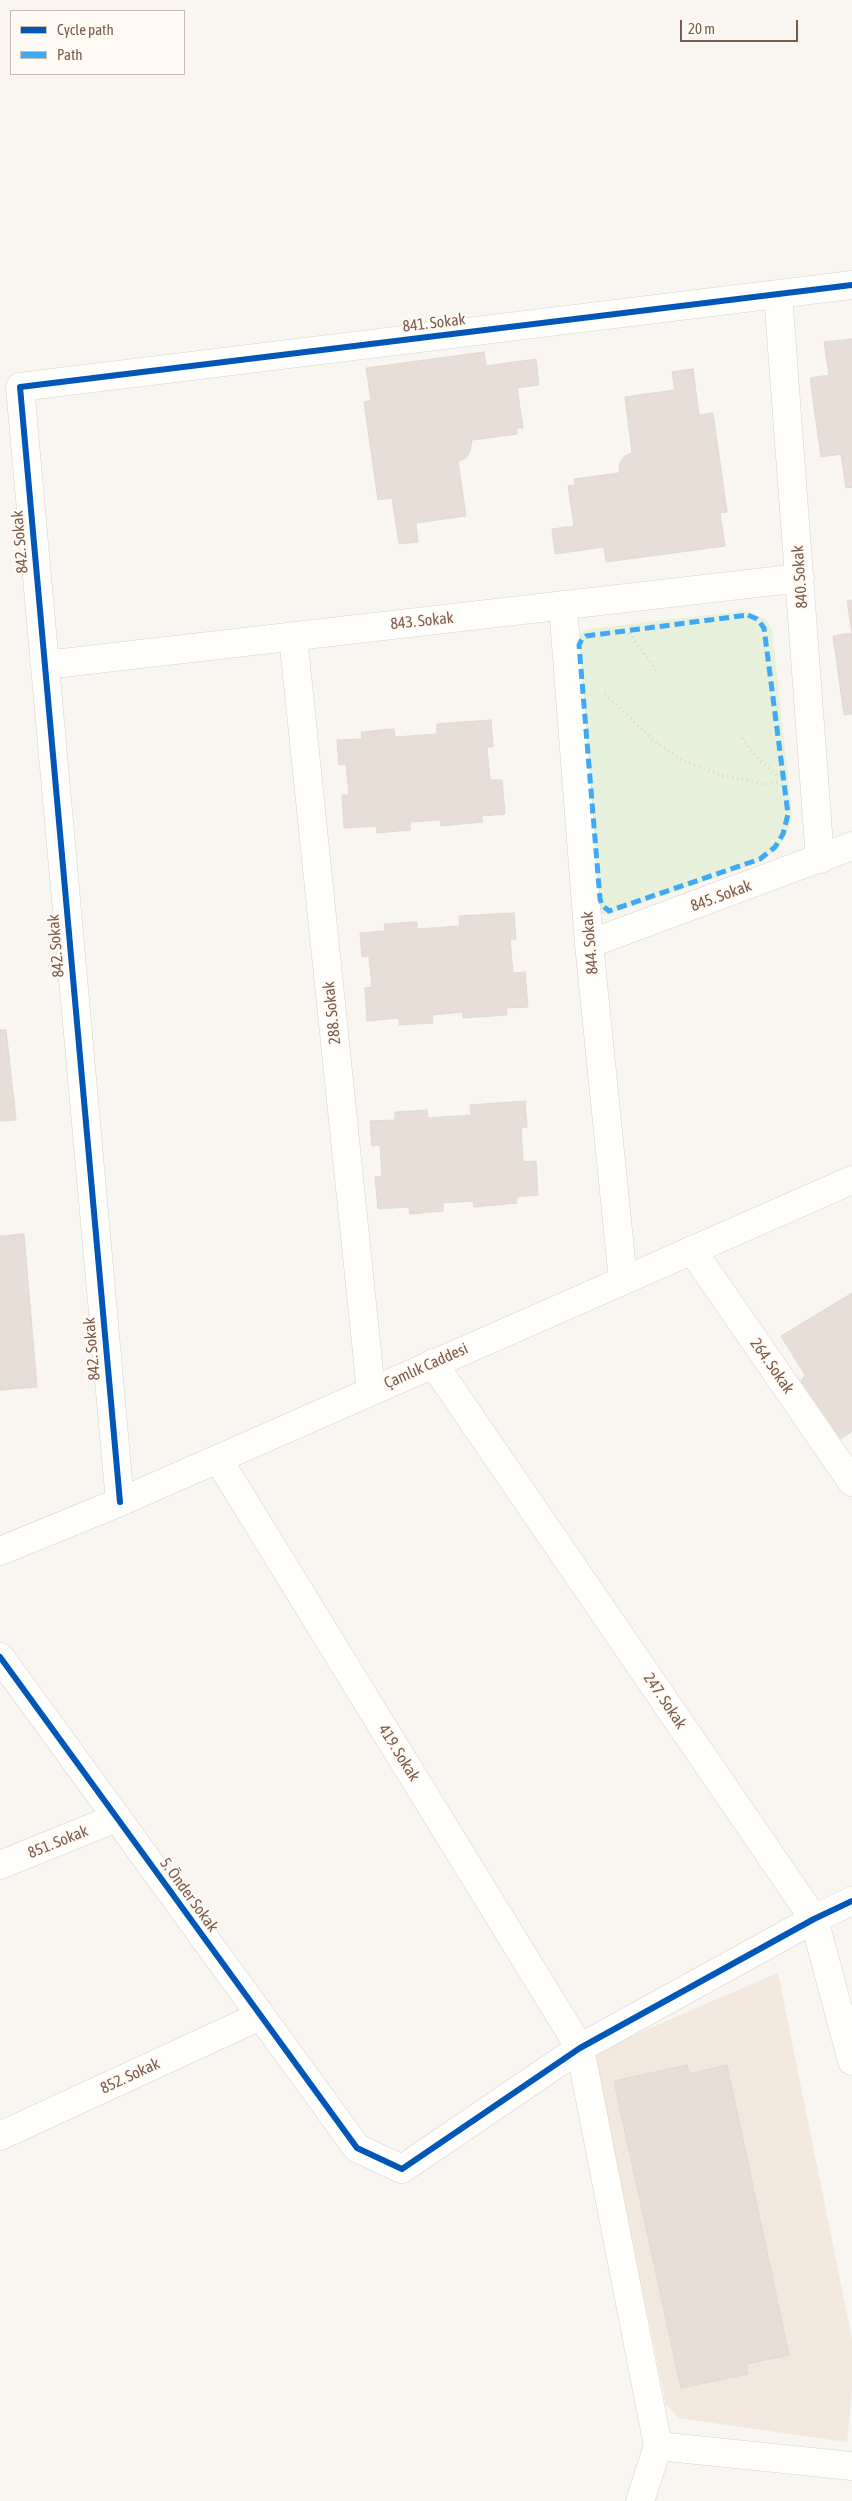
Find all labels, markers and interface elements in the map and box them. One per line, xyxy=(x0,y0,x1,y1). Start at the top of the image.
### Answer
legend xyxy=(10,10,185,75)
scale bar xyxy=(682,10,800,42)
text: 20 m xyxy=(688,20,715,37)
text: Cycle path xyxy=(57,21,114,38)
text: Path xyxy=(57,46,83,63)
street label: 841. Sokak xyxy=(401,310,467,336)
street label: 842. Sokak xyxy=(8,510,32,574)
street label: 840. Sokak xyxy=(788,545,812,609)
street label: 843. Sokak xyxy=(389,608,455,634)
street label: 845. Sokak xyxy=(688,876,754,916)
street label: 844. Sokak xyxy=(578,911,602,975)
street label: 842. Sokak xyxy=(44,914,68,978)
street label: 288. Sokak xyxy=(319,980,345,1046)
street label: 842. Sokak xyxy=(80,1317,104,1381)
street label: 264. Sokak xyxy=(746,1335,798,1397)
street label: Çamlık Caddesi xyxy=(381,1339,471,1393)
street label: 247. Sokak xyxy=(639,1669,691,1733)
street label: 419. Sokak xyxy=(374,1721,424,1785)
street label: 851. Sokak xyxy=(25,1821,91,1863)
street label: 5. Önder Sokak xyxy=(156,1854,222,1936)
street label: 852. Sokak xyxy=(97,2054,163,2098)

